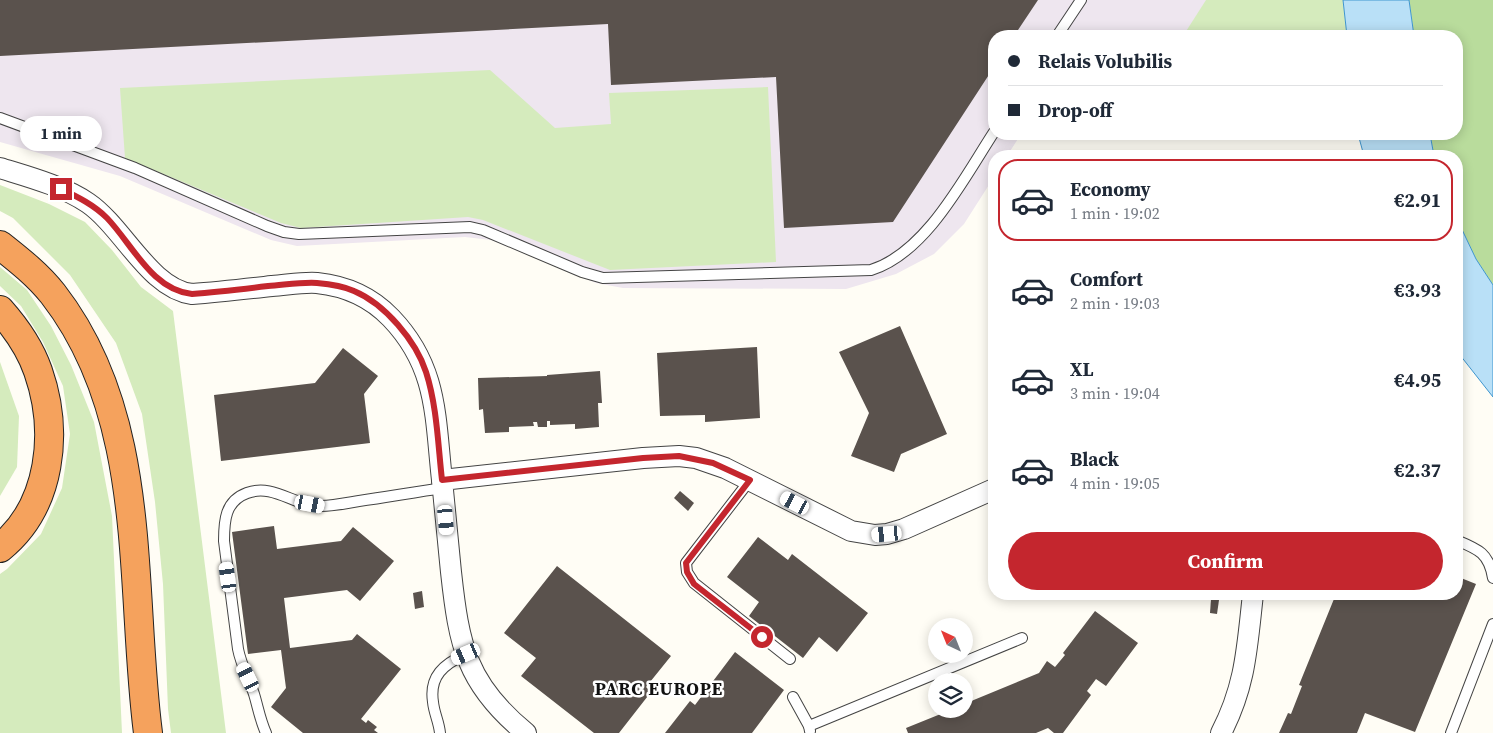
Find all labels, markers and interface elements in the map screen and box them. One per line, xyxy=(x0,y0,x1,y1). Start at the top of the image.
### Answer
text: Relais Volubilis xyxy=(1038,48,1172,74)
text: Drop-off xyxy=(1038,97,1112,123)
callout: 1 min xyxy=(20,116,102,152)
text: 1 min xyxy=(40,122,82,144)
text: Economy xyxy=(1070,176,1151,202)
route end xyxy=(50,178,72,200)
icon: car xyxy=(1010,178,1055,223)
text: €2.91 xyxy=(1394,187,1441,213)
text: 1 min · 19:02 xyxy=(1070,202,1160,224)
text: Comfort xyxy=(1070,266,1143,292)
icon: car xyxy=(1010,268,1055,313)
text: €3.93 xyxy=(1394,277,1441,303)
text: 2 min · 19:03 xyxy=(1070,292,1160,314)
text: XL xyxy=(1070,356,1093,382)
icon: car xyxy=(1010,358,1055,403)
text: €4.95 xyxy=(1394,367,1441,393)
text: 3 min · 19:04 xyxy=(1070,382,1160,404)
text: Black xyxy=(1070,446,1119,472)
icon: car xyxy=(1010,448,1055,493)
text: €2.37 xyxy=(1394,457,1441,483)
text: 4 min · 19:05 xyxy=(1070,472,1160,494)
car xyxy=(778,490,811,516)
car xyxy=(293,494,326,514)
car xyxy=(437,504,454,536)
car xyxy=(871,525,902,543)
button: Confirm xyxy=(1008,532,1443,590)
car xyxy=(218,561,237,593)
north arrow xyxy=(928,618,972,662)
map controls xyxy=(928,618,973,718)
route start xyxy=(751,626,773,648)
car xyxy=(449,641,482,667)
car xyxy=(234,660,261,694)
button: layers xyxy=(928,673,973,718)
district label: PARC EUROPE xyxy=(595,676,723,701)

